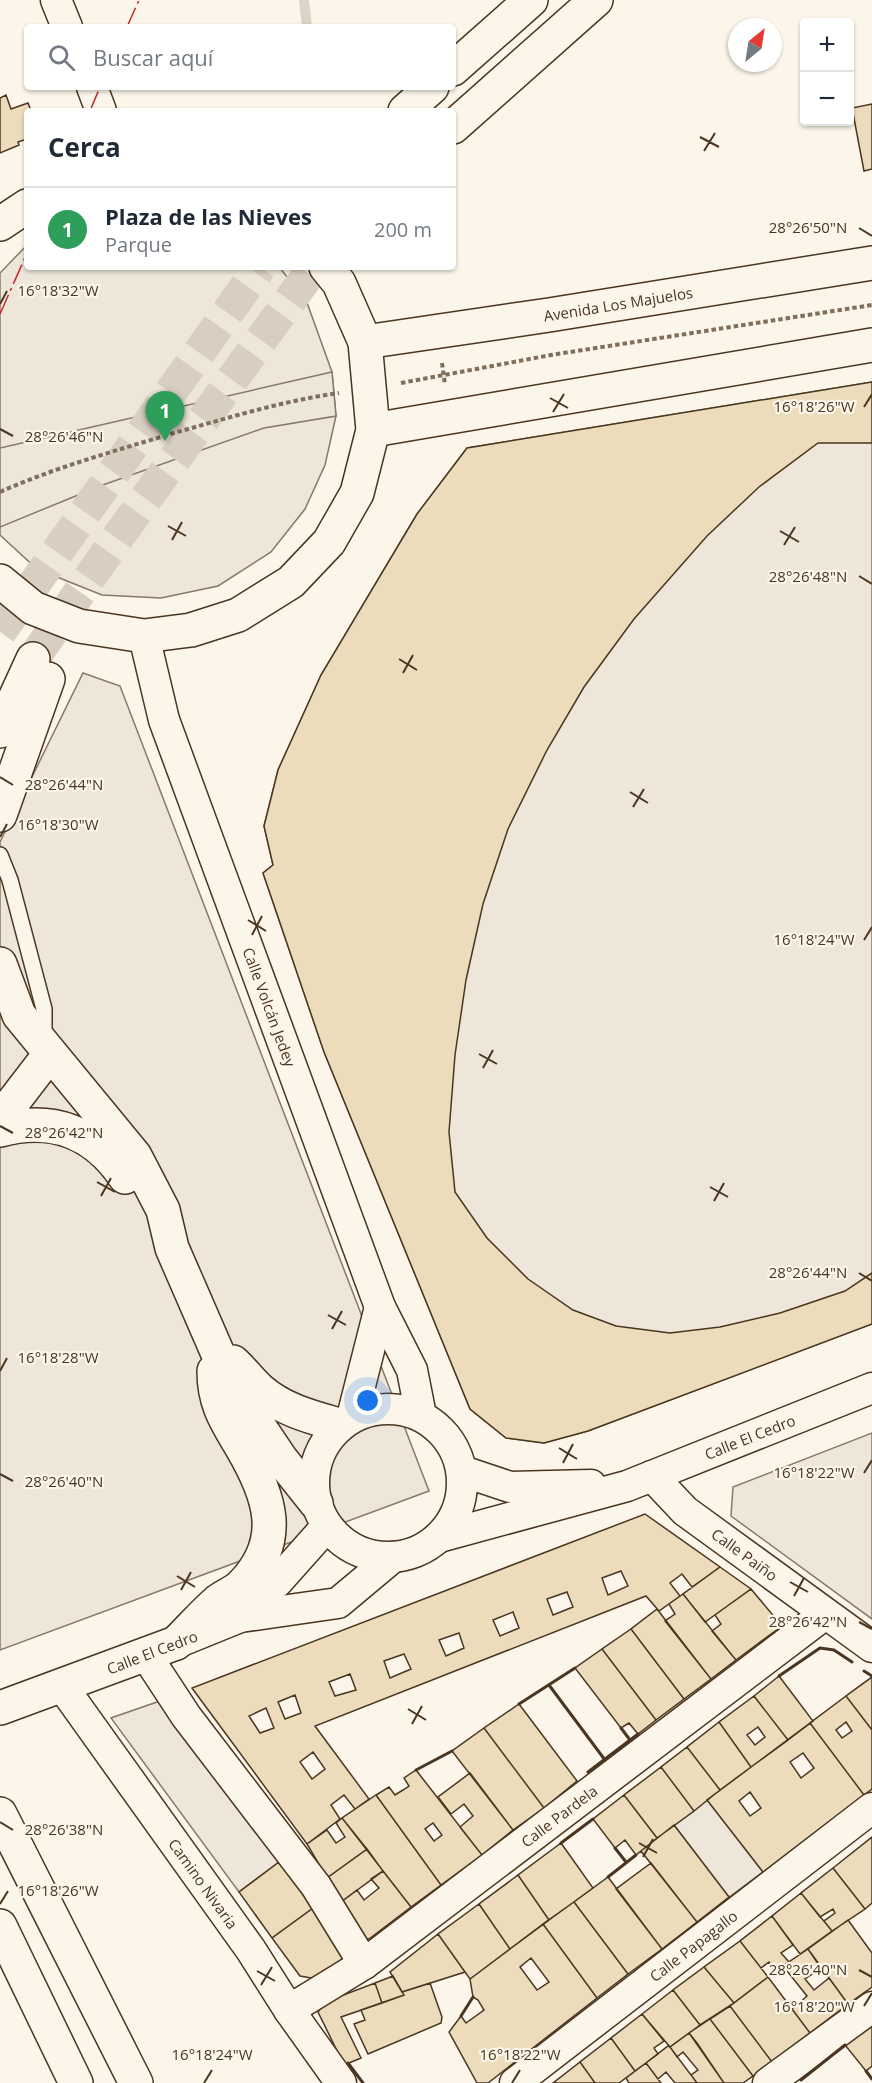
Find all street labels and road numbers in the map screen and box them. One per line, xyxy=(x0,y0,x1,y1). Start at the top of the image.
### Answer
street label: Avenida Los Majuelos xyxy=(542,282,694,326)
street label: Calle Volcán Jedey xyxy=(238,944,301,1070)
street label: Calle El Cedro xyxy=(701,1410,798,1464)
street label: Calle Paiño xyxy=(708,1524,782,1585)
street label: Calle El Cedro xyxy=(104,1625,200,1679)
street label: Calle Pardela xyxy=(517,1780,601,1851)
street label: Camino Nivaria xyxy=(164,1834,243,1933)
street label: Calle Papagallo xyxy=(645,1906,741,1986)

